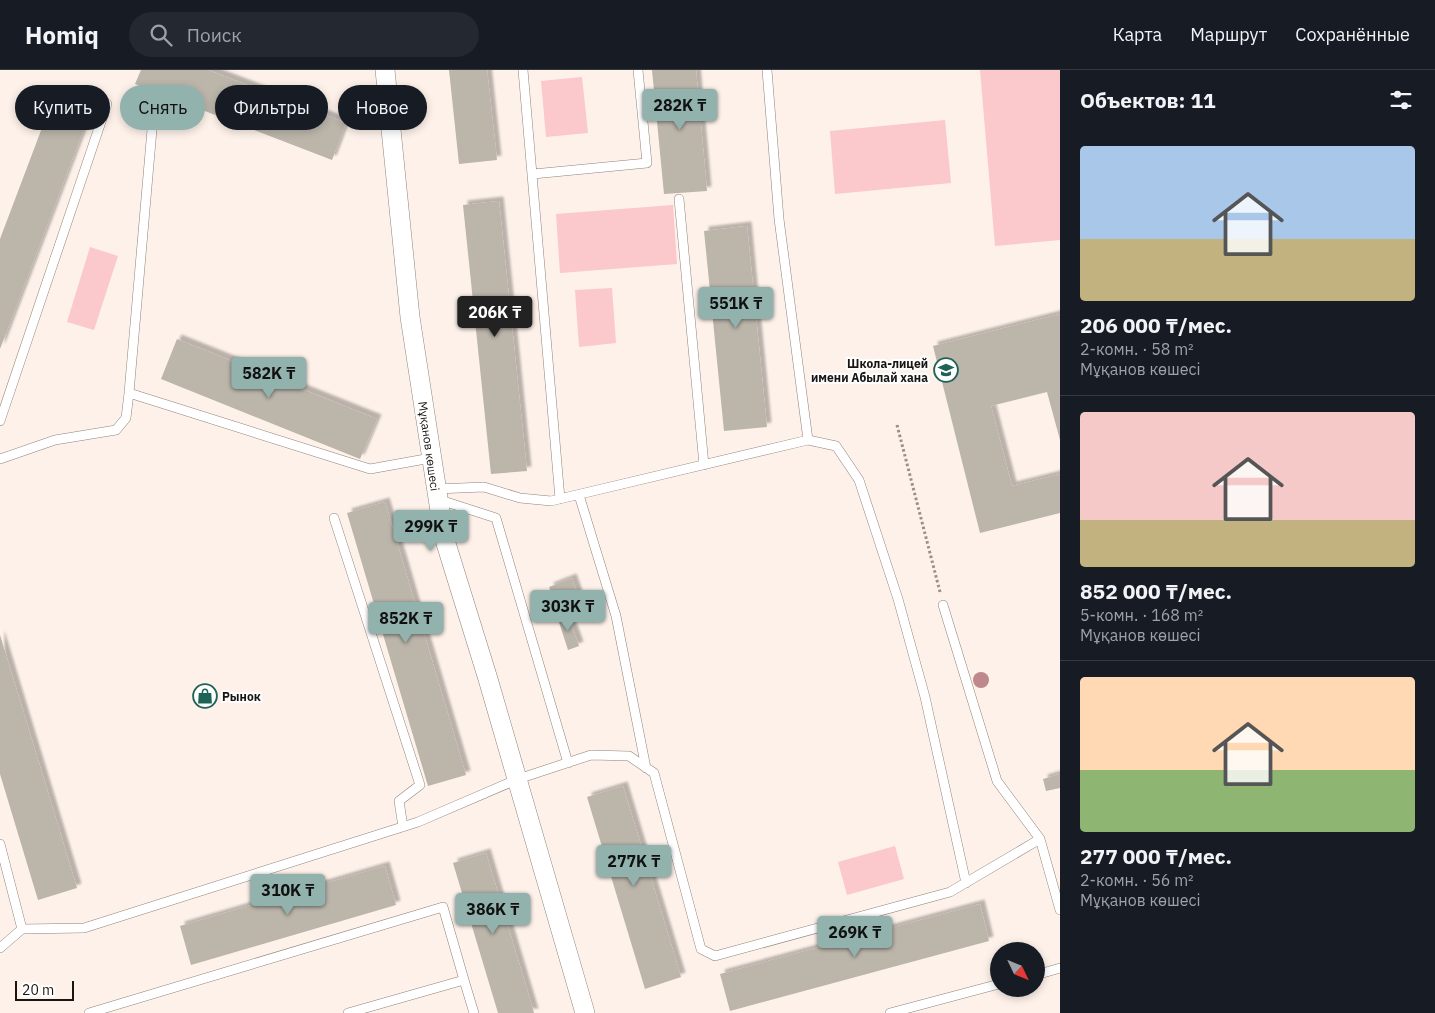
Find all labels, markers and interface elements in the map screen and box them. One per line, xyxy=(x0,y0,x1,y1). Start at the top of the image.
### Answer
search box xyxy=(129,12,479,57)
text: Homiq xyxy=(25,19,99,51)
icon: search xyxy=(147,21,175,49)
text: Поиск xyxy=(187,23,242,47)
text: Карта xyxy=(1113,23,1162,46)
text: Маршрут xyxy=(1190,23,1267,46)
text: Сохранённые xyxy=(1295,23,1410,46)
chip: Купить xyxy=(15,85,110,130)
chip: Снять xyxy=(120,85,205,130)
chip: Фильтры xyxy=(215,85,328,130)
chip: Новое xyxy=(338,85,427,130)
text: Объектов: 11 xyxy=(1080,86,1216,114)
icon: filters xyxy=(1387,86,1415,114)
pin: 282K ₸ xyxy=(639,88,721,131)
text: 282K ₸ xyxy=(653,95,707,115)
icon: home xyxy=(1203,179,1293,269)
pin: 551K ₸ xyxy=(695,286,777,329)
text: 551K ₸ xyxy=(709,293,763,313)
pin: 206K ₸ xyxy=(454,296,536,338)
text: 206K ₸ xyxy=(468,302,522,322)
text: 206 000 ₸/мес. xyxy=(1080,311,1232,339)
text: 2-комн. · 58 m² xyxy=(1080,339,1194,359)
pin: 582K ₸ xyxy=(228,356,310,399)
place label: Школа-лицей имени Абылай хана xyxy=(811,356,928,385)
school or university icon: Школа-лицей имени Абылай хана xyxy=(933,357,959,383)
text: Мұқанов көшесі xyxy=(1080,359,1200,379)
text: 582K ₸ xyxy=(242,363,296,383)
street label: Мұқанов көшесі xyxy=(415,400,443,492)
icon: home xyxy=(1203,444,1293,534)
pin: 299K ₸ xyxy=(390,510,472,552)
text: 299K ₸ xyxy=(404,516,458,536)
text: 852 000 ₸/мес. xyxy=(1080,577,1232,605)
pin: 303K ₸ xyxy=(527,590,609,632)
text: 303K ₸ xyxy=(541,596,595,616)
pin: 852K ₸ xyxy=(365,602,447,644)
text: 5-комн. · 168 m² xyxy=(1080,605,1203,625)
text: 852K ₸ xyxy=(379,608,433,628)
text: Мұқанов көшесі xyxy=(1080,625,1200,645)
shop icon: Рынок xyxy=(192,683,218,709)
place label: Рынок xyxy=(222,689,261,704)
icon: home xyxy=(1203,709,1293,799)
text: 277 000 ₸/мес. xyxy=(1080,842,1232,870)
pin: 277K ₸ xyxy=(593,844,675,887)
text: 277K ₸ xyxy=(607,851,661,871)
text: 2-комн. · 56 m² xyxy=(1080,870,1194,890)
pin: 310K ₸ xyxy=(247,874,329,916)
text: 310K ₸ xyxy=(261,880,315,900)
text: Мұқанов көшесі xyxy=(1080,890,1200,910)
pin: 386K ₸ xyxy=(452,892,534,935)
text: 386K ₸ xyxy=(466,899,520,919)
pin: 269K ₸ xyxy=(814,916,896,958)
text: 269K ₸ xyxy=(828,922,882,942)
north arrow xyxy=(990,942,1045,998)
map controls xyxy=(990,942,1045,997)
scale bar xyxy=(15,978,74,1001)
text: 20 m xyxy=(22,981,54,999)

